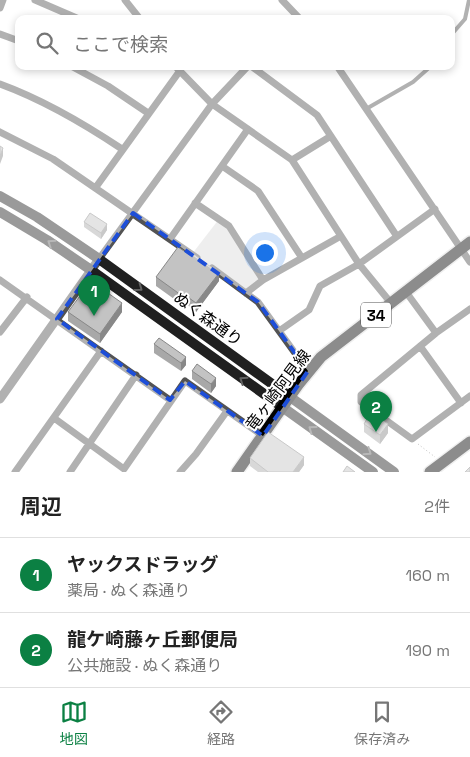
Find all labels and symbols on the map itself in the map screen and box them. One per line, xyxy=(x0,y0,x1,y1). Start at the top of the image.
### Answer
one-way arrow xyxy=(47,240,57,249)
your location xyxy=(252,240,278,266)
pin: 1 xyxy=(78,275,110,316)
one-way arrow xyxy=(133,282,143,291)
street label: ぬく森通り xyxy=(169,287,247,351)
road number: 34 xyxy=(361,302,391,328)
street label: 竜ヶ崎阿見線 xyxy=(241,345,315,435)
one-way arrow xyxy=(240,377,249,386)
pin: 2 xyxy=(360,391,392,432)
one-way arrow xyxy=(308,426,318,435)
one-way arrow xyxy=(362,446,372,455)

